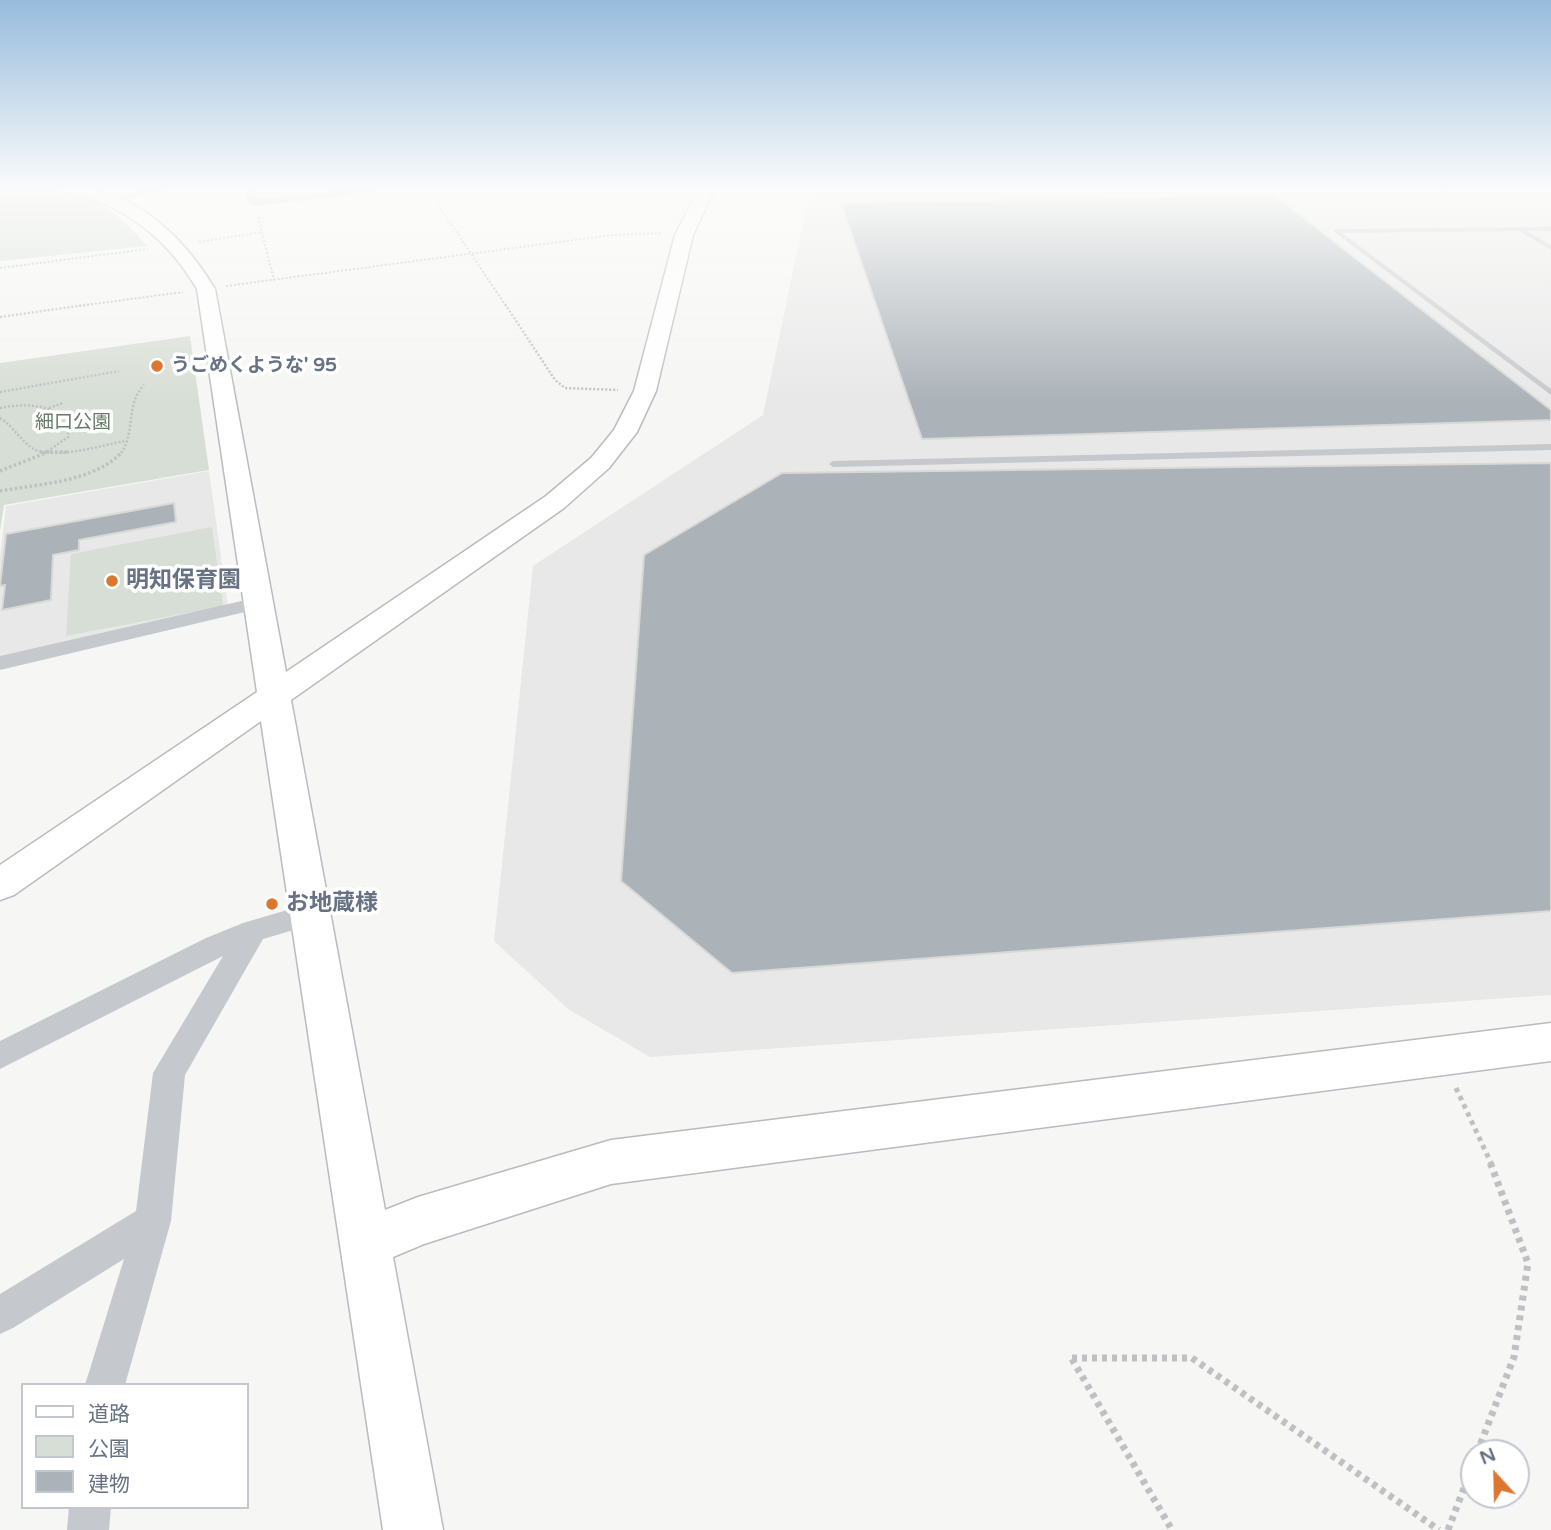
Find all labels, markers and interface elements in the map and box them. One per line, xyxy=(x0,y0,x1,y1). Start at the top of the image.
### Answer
place label: うごめくような' 95 xyxy=(171,355,337,377)
marker: うごめくような' 95 xyxy=(149,358,165,374)
park label: 細口公園 xyxy=(35,412,111,434)
place label: 明知保育園 xyxy=(126,567,241,595)
marker: 明知保育園 xyxy=(104,573,120,589)
place label: お地蔵様 xyxy=(286,890,378,918)
marker: お地蔵様 xyxy=(264,896,280,912)
legend xyxy=(21,1383,248,1509)
text: 道路 xyxy=(88,1402,130,1427)
text: 公園 xyxy=(88,1437,130,1462)
north arrow xyxy=(1460,1439,1530,1509)
text: N xyxy=(1477,1443,1499,1469)
text: 建物 xyxy=(88,1472,130,1497)

